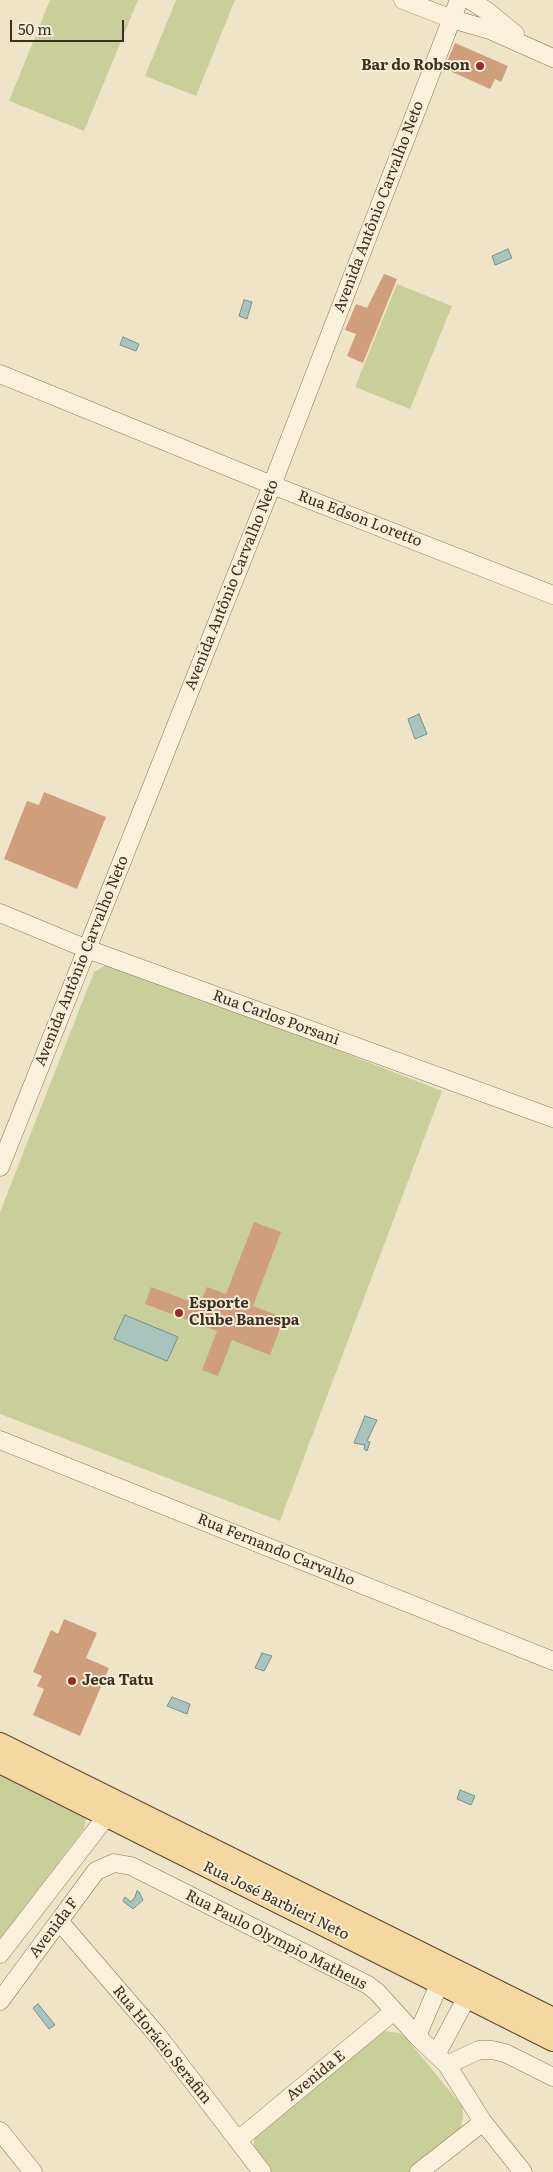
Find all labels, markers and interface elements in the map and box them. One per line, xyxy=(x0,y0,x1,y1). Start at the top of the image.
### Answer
scale bar xyxy=(12,10,126,42)
text: 50 m xyxy=(18,17,52,40)
place label: Bar do Robson xyxy=(361,57,470,75)
marker: Bar do Robson xyxy=(474,60,486,72)
street label: Avenida Antônio Carvalho Neto xyxy=(330,99,428,315)
street label: Avenida Antônio Carvalho Neto xyxy=(181,477,283,693)
street label: Rua Edson Loretto xyxy=(295,487,425,551)
street label: Avenida Antônio Carvalho Neto xyxy=(31,853,133,1069)
street label: Rua Carlos Porsani xyxy=(210,987,342,1049)
place label: Esporte Clube Banespa xyxy=(189,1295,300,1330)
marker: Esporte Clube Banespa xyxy=(173,1307,185,1319)
street label: Rua Fernando Carvalho xyxy=(195,1510,357,1590)
place label: Jeca Tatu xyxy=(82,1672,154,1690)
marker: Jeca Tatu xyxy=(66,1675,78,1687)
street label: Rua José Barbieri Neto xyxy=(200,1858,352,1944)
street label: Rua Paulo Olympio Matheus xyxy=(182,1886,370,1994)
street label: Avenida F xyxy=(26,1895,82,1961)
street label: Rua Horácio Serafim xyxy=(109,1982,215,2108)
street label: Avenida E xyxy=(283,2047,349,2105)

